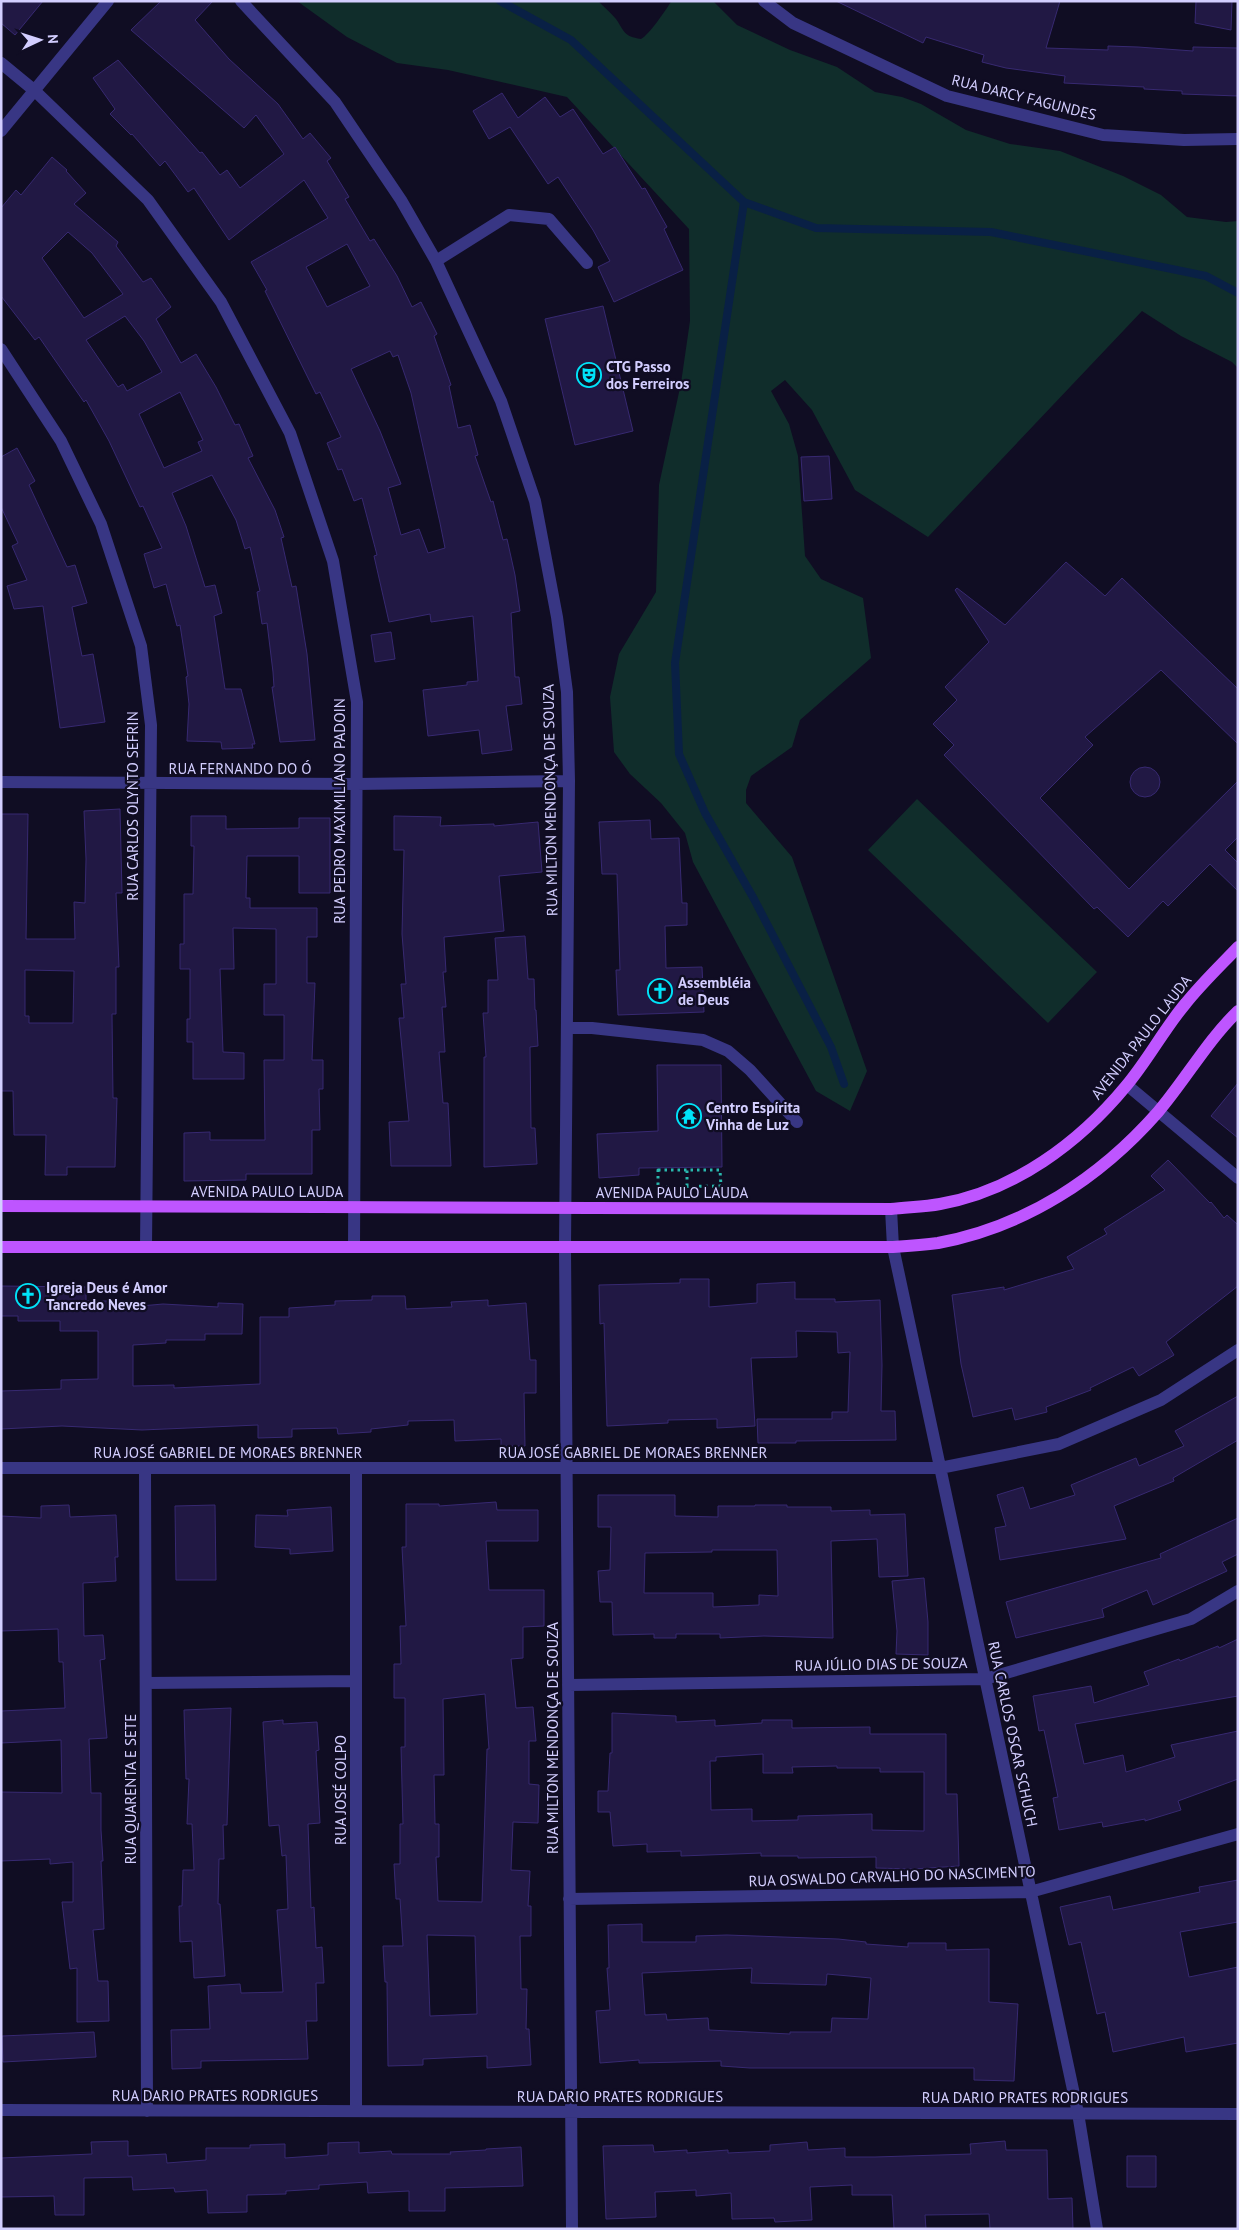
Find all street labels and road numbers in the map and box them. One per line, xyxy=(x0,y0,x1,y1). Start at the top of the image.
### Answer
street label: RUA DARCY FAGUNDES xyxy=(950,70,1098,124)
street label: RUA MILTON MENDONÇA DE SOUZA xyxy=(538,684,562,916)
street label: RUA PEDRO MAXIMILIANO PADOIN xyxy=(330,698,349,924)
street label: RUA CARLOS OLYNTO SEFRIN xyxy=(123,711,142,901)
street label: RUA FERNANDO DO Ó xyxy=(169,759,311,778)
street label: AVENIDA PAULO LAUDA xyxy=(1087,971,1196,1103)
street label: AVENIDA PAULO LAUDA xyxy=(191,1182,343,1201)
street label: AVENIDA PAULO LAUDA xyxy=(596,1183,748,1202)
street label: RUA JOSÉ GABRIEL DE MORAES BRENNER xyxy=(94,1443,362,1462)
street label: RUA JOSÉ GABRIEL DE MORAES BRENNER xyxy=(499,1443,767,1462)
street label: RUA MILTON MENDONÇA DE SOUZA xyxy=(543,1622,562,1854)
street label: RUA CARLOS OSCAR SCHUCH xyxy=(984,1640,1042,1828)
street label: RUA JÚLIO DIAS DE SOUZA xyxy=(794,1653,968,1675)
street label: RUA QUARENTA E SETE xyxy=(121,1714,140,1864)
street label: RUA JOSÉ COLPO xyxy=(331,1735,350,1845)
street label: RUA OSWALDO CARVALHO DO NASCIMENTO xyxy=(748,1861,1036,1891)
street label: RUA DARIO PRATES RODRIGUES xyxy=(112,2086,318,2105)
street label: RUA DARIO PRATES RODRIGUES xyxy=(517,2087,723,2106)
street label: RUA DARIO PRATES RODRIGUES xyxy=(922,2088,1128,2107)

